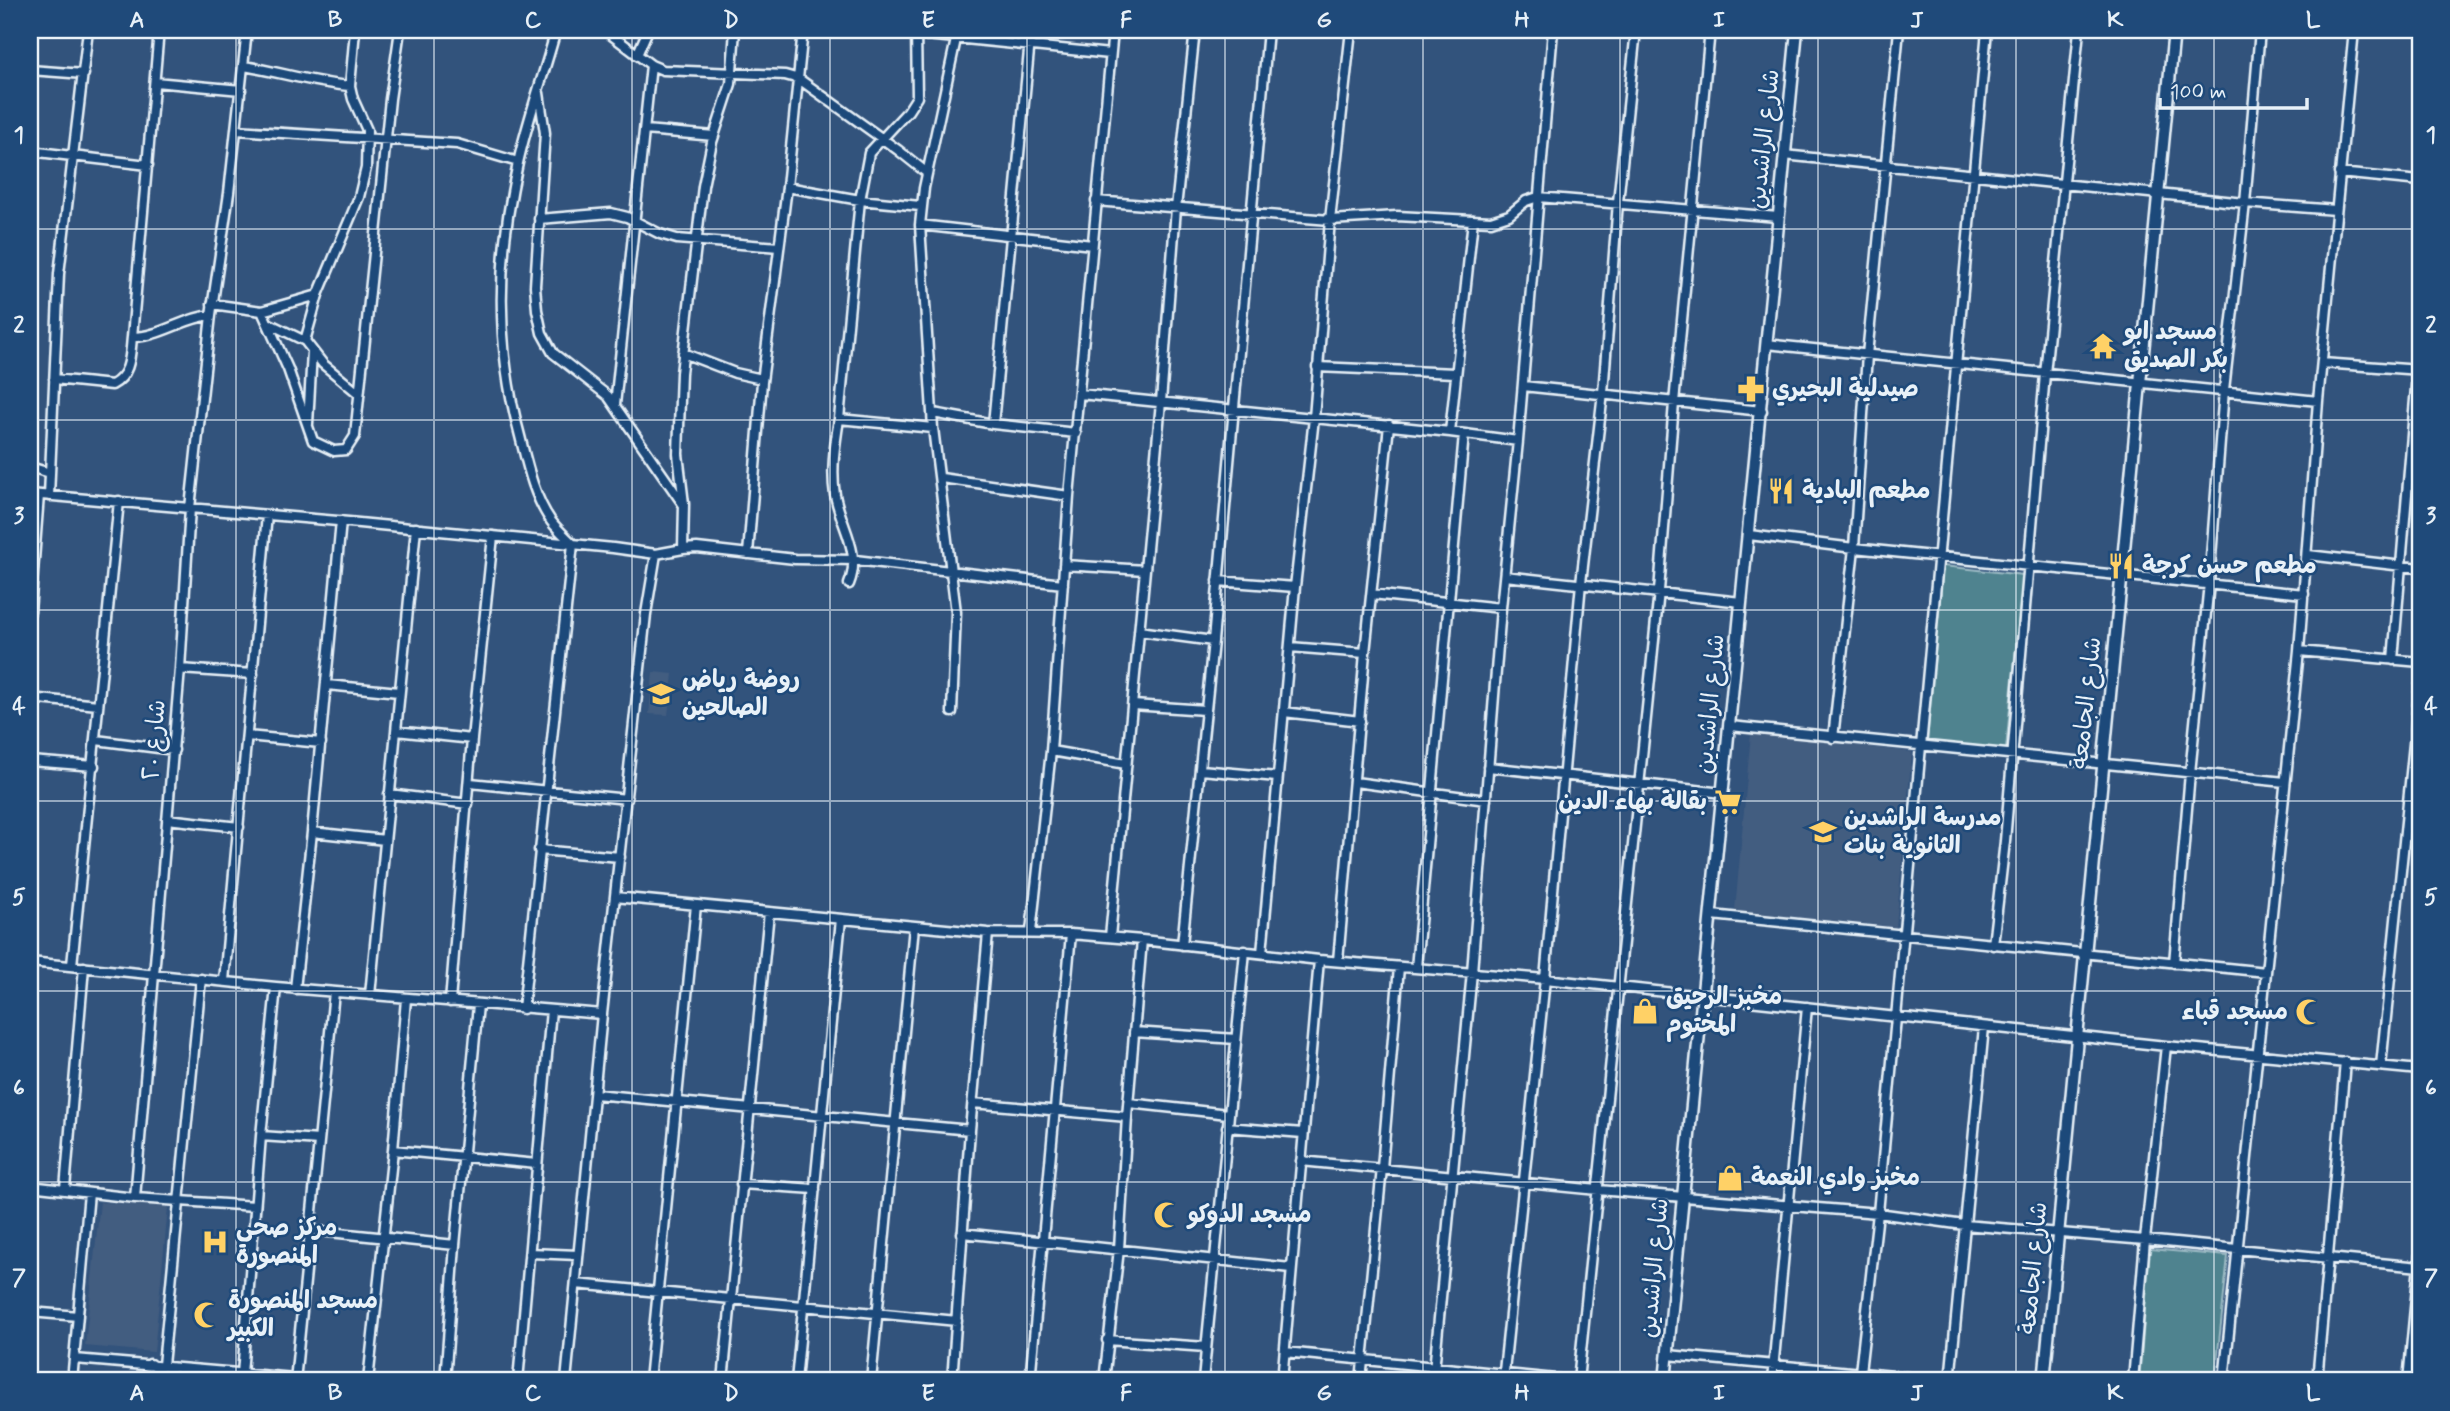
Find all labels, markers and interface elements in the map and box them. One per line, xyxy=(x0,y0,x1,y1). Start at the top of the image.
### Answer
text: A xyxy=(129,6,145,36)
text: B xyxy=(328,6,343,36)
text: C xyxy=(525,6,542,36)
text: D xyxy=(723,6,739,36)
text: E xyxy=(921,6,935,36)
text: F xyxy=(1120,6,1132,36)
text: G xyxy=(1316,6,1332,36)
text: H xyxy=(1514,6,1530,36)
text: I xyxy=(1713,6,1725,36)
text: J xyxy=(1910,6,1924,36)
text: K xyxy=(2107,6,2124,36)
text: L xyxy=(2306,6,2321,36)
scale bar xyxy=(2160,66,2306,110)
street label: شارع الراشدين xyxy=(1742,68,1788,210)
text: 100 m xyxy=(2170,78,2226,106)
text: 1 xyxy=(14,121,24,151)
text: 1 xyxy=(2426,121,2436,151)
text: 2 xyxy=(13,311,25,341)
text: 2 xyxy=(2425,311,2437,341)
place label: مسجد ابو بكر الصديق xyxy=(2122,317,2228,376)
temple icon: مسجد ابو بكر الصديق xyxy=(2088,331,2118,361)
pharmacy icon: صيدلية البحيري xyxy=(1736,374,1766,404)
place label: صيدلية البحيري xyxy=(1772,374,1919,406)
restaurant icon: مطعم البادية xyxy=(1766,476,1796,506)
place label: مطعم البادية xyxy=(1802,476,1930,508)
text: 3 xyxy=(14,502,25,532)
text: 3 xyxy=(2426,502,2437,532)
restaurant icon: مطعم حسن كرجة xyxy=(2106,551,2136,581)
place label: مطعم حسن كرجة xyxy=(2142,551,2317,583)
street label: شارع الراشدين xyxy=(1689,633,1733,775)
street label: شارع الجامعة xyxy=(2065,635,2109,771)
place label: روضة رياض الصالحين xyxy=(682,665,800,724)
school or university icon: روضة رياض الصالحين xyxy=(646,679,676,709)
text: 4 xyxy=(12,692,26,722)
text: 4 xyxy=(2424,692,2438,722)
street label: شارع ٢٠ xyxy=(136,698,174,782)
place label: بقالة بهاء الدين xyxy=(1559,787,1707,818)
supermarket icon: بقالة بهاء الدين xyxy=(1713,787,1743,817)
place label: مدرسة الراشدين الثانوية بنات xyxy=(1844,803,2002,862)
school or university icon: مدرسة الراشدين الثانوية بنات xyxy=(1808,817,1838,847)
text: 5 xyxy=(12,883,26,913)
text: 5 xyxy=(2424,883,2438,913)
place label: مخبز الرحيق المختوم xyxy=(1666,982,1782,1042)
shop icon: مخبز الرحيق المختوم xyxy=(1630,996,1660,1026)
place label: مسجد قباء xyxy=(2182,997,2288,1028)
mosque icon: مسجد قباء xyxy=(2294,997,2324,1027)
text: 6 xyxy=(13,1074,25,1104)
text: 6 xyxy=(2425,1074,2437,1104)
shop icon: مخبز وادي النعمة xyxy=(1715,1163,1745,1193)
place label: مخبز وادي النعمة xyxy=(1751,1163,1920,1195)
street label: شارع الراشدين xyxy=(1633,1197,1677,1339)
mosque icon: مسجد الدوكو xyxy=(1152,1200,1182,1230)
place label: مسجد الدوكو xyxy=(1186,1200,1312,1231)
street label: شارع الجامعة xyxy=(2013,1201,2055,1335)
place label: مركز صحي المنصورة xyxy=(236,1213,337,1272)
hospital icon: مركز صحي المنصورة xyxy=(200,1227,230,1257)
text: 7 xyxy=(12,1264,26,1294)
text: 7 xyxy=(2424,1264,2438,1294)
place label: مسجد المنصورة الكبير xyxy=(226,1286,378,1345)
mosque icon: مسجد المنصورة الكبير xyxy=(192,1300,222,1330)
text: A xyxy=(129,1379,145,1409)
text: B xyxy=(328,1379,343,1409)
text: C xyxy=(525,1379,542,1409)
text: D xyxy=(723,1379,739,1409)
text: E xyxy=(921,1379,935,1409)
text: F xyxy=(1120,1379,1132,1409)
text: G xyxy=(1316,1379,1332,1409)
text: H xyxy=(1514,1379,1530,1409)
text: I xyxy=(1713,1379,1725,1409)
text: J xyxy=(1910,1379,1924,1409)
text: K xyxy=(2107,1379,2124,1409)
text: L xyxy=(2306,1379,2321,1409)

